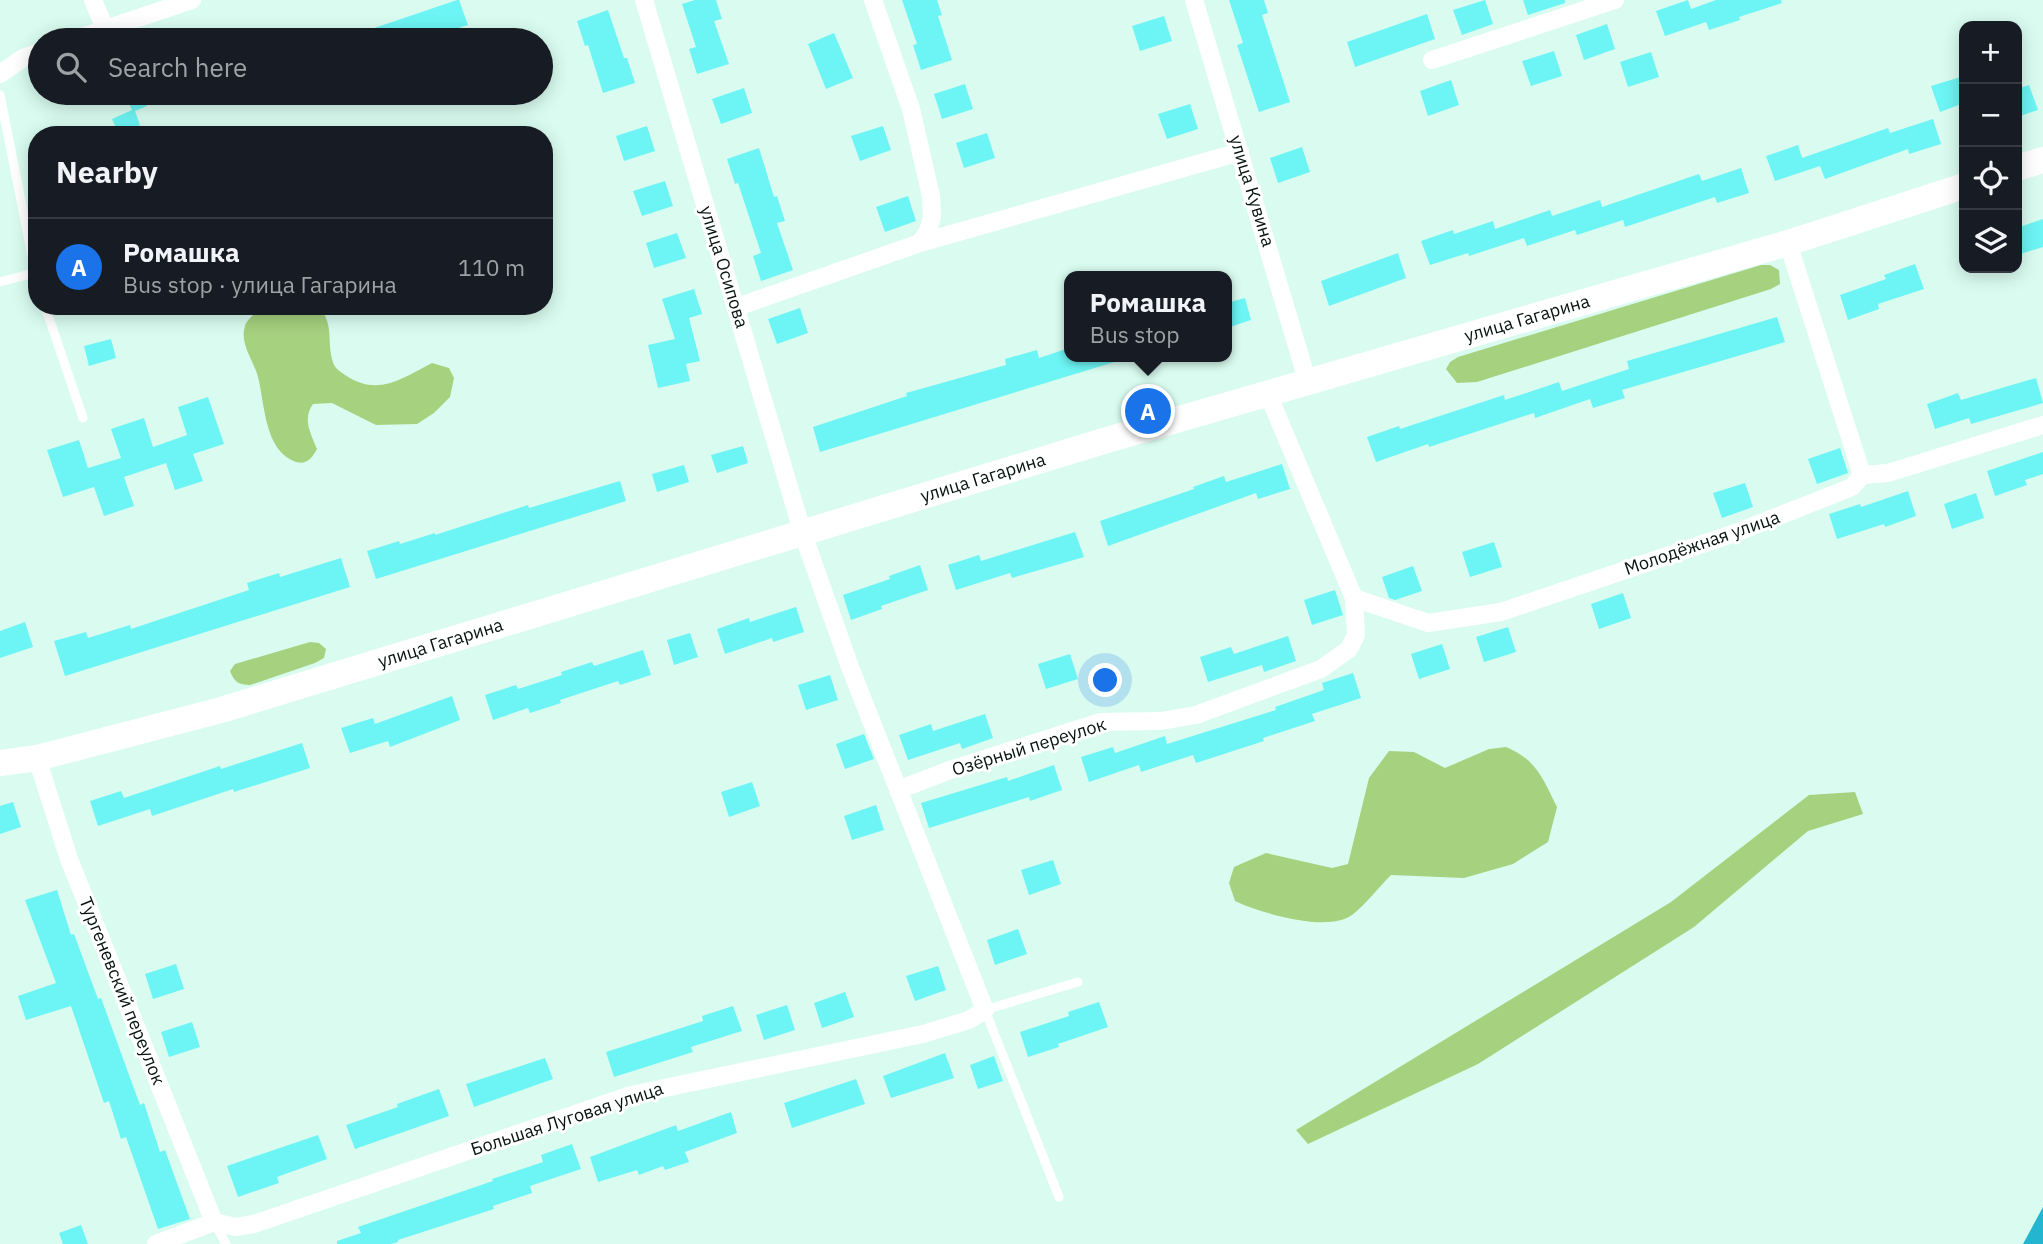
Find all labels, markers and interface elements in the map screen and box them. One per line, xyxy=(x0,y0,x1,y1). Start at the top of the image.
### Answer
map controls xyxy=(1959,21,2022,273)
button: + xyxy=(1959,21,2022,84)
search box xyxy=(28,28,553,105)
icon: search xyxy=(52,48,90,86)
text: Search here xyxy=(108,50,247,84)
button: − xyxy=(1959,84,2022,147)
street label: улица Кувина xyxy=(1225,132,1280,250)
button: locate xyxy=(1959,147,2022,210)
text: Nearby xyxy=(56,152,158,191)
street label: улица Осипова xyxy=(695,203,754,331)
button: layers xyxy=(1959,210,2022,273)
text: Ромашка xyxy=(123,235,240,269)
text: A xyxy=(71,252,87,282)
text: 110 m xyxy=(458,252,525,282)
text: Bus stop · улица Гагарина xyxy=(123,269,397,299)
popup xyxy=(1064,271,1232,362)
text: Ромашка xyxy=(1090,285,1206,319)
street label: улица Гагарина xyxy=(1461,289,1593,347)
text: Bus stop xyxy=(1090,319,1180,349)
pin: A xyxy=(1125,385,1171,437)
street label: улица Гагарина xyxy=(917,447,1048,507)
street label: Молодёжная улица xyxy=(1621,505,1783,580)
street label: улица Гагарина xyxy=(375,613,506,673)
your location xyxy=(1088,663,1122,697)
street label: Озёрный переулок xyxy=(949,712,1109,781)
street label: Тургеневский переулок xyxy=(74,894,171,1088)
street label: Большая Луговая улица xyxy=(468,1076,666,1161)

